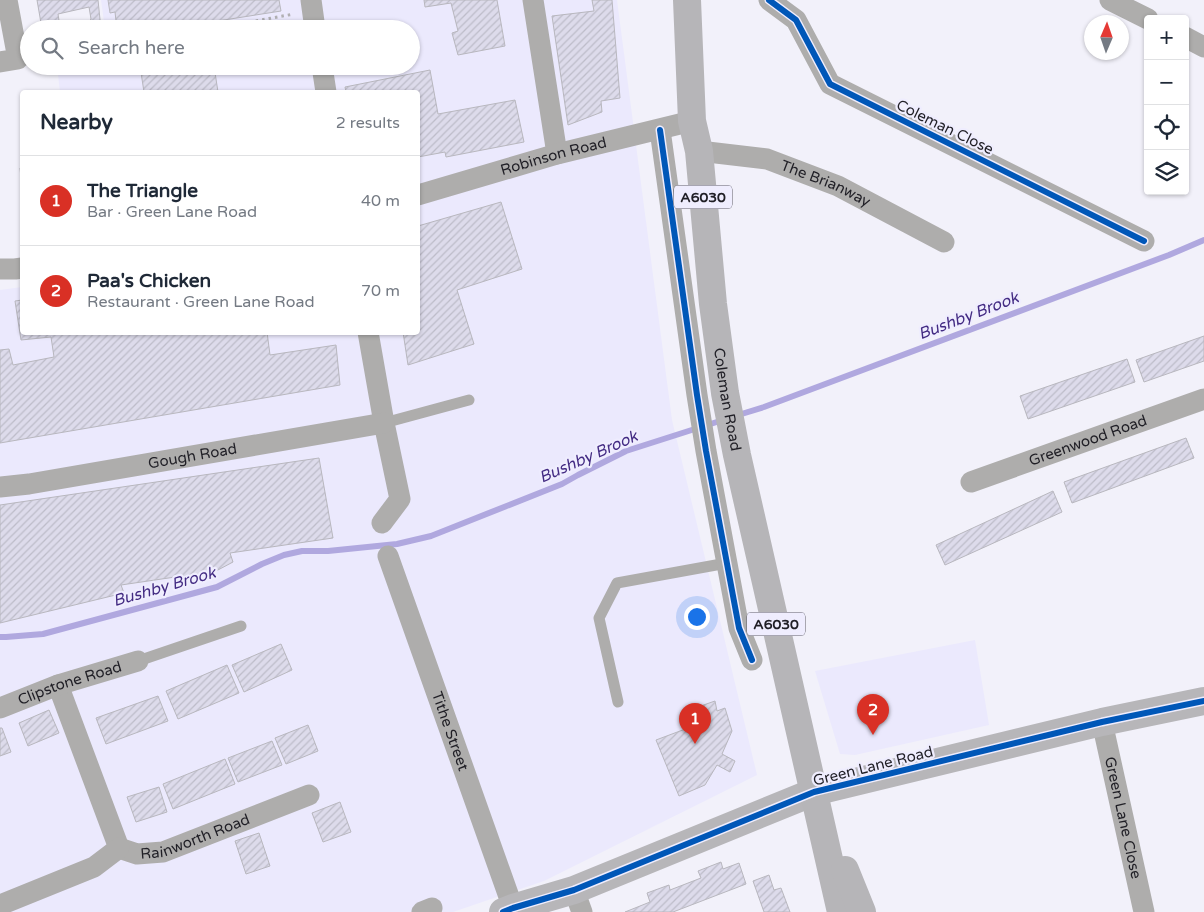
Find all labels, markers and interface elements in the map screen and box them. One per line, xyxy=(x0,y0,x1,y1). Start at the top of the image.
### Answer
north arrow xyxy=(1084,15,1129,60)
map controls xyxy=(1144,15,1189,195)
button: + xyxy=(1144,15,1189,60)
search box xyxy=(20,20,420,75)
icon: search xyxy=(38,34,66,62)
text: Search here xyxy=(78,37,185,59)
button: − xyxy=(1144,60,1189,105)
street label: Coleman Close xyxy=(894,96,996,158)
button: locate xyxy=(1144,105,1189,150)
text: Nearby xyxy=(40,110,113,135)
text: 2 results xyxy=(336,113,400,133)
street label: Robinson Road xyxy=(498,133,608,179)
button: layers xyxy=(1144,150,1189,195)
street label: The Brianway xyxy=(778,156,874,211)
text: The Triangle xyxy=(87,180,198,202)
road number: A6030 xyxy=(674,186,732,208)
text: 1 xyxy=(51,191,61,211)
text: 40 m xyxy=(361,191,400,211)
text: Bar · Green Lane Road xyxy=(87,202,257,222)
text: Paa's Chicken xyxy=(87,270,211,292)
text: 2 xyxy=(51,281,61,301)
text: 70 m xyxy=(361,281,400,301)
water label: Bushby Brook xyxy=(915,287,1023,344)
text: Restaurant · Green Lane Road xyxy=(87,292,315,312)
street label: Coleman Road xyxy=(710,347,745,453)
street label: Greenwood Road xyxy=(1026,411,1149,470)
water label: Bushby Brook xyxy=(536,426,642,488)
street label: Gough Road xyxy=(147,439,238,472)
water label: Bushby Brook xyxy=(111,562,219,611)
your location xyxy=(684,604,710,630)
road number: A6030 xyxy=(747,612,805,636)
street label: Clipstone Road xyxy=(15,657,124,709)
street label: Tithe Street xyxy=(428,689,473,774)
pin: 2 xyxy=(857,694,889,735)
pin: 1 xyxy=(679,703,711,744)
street label: Green Lane Road xyxy=(811,742,935,790)
street label: Green Lane Close xyxy=(1101,755,1145,880)
street label: Rainworth Road xyxy=(140,810,252,863)

